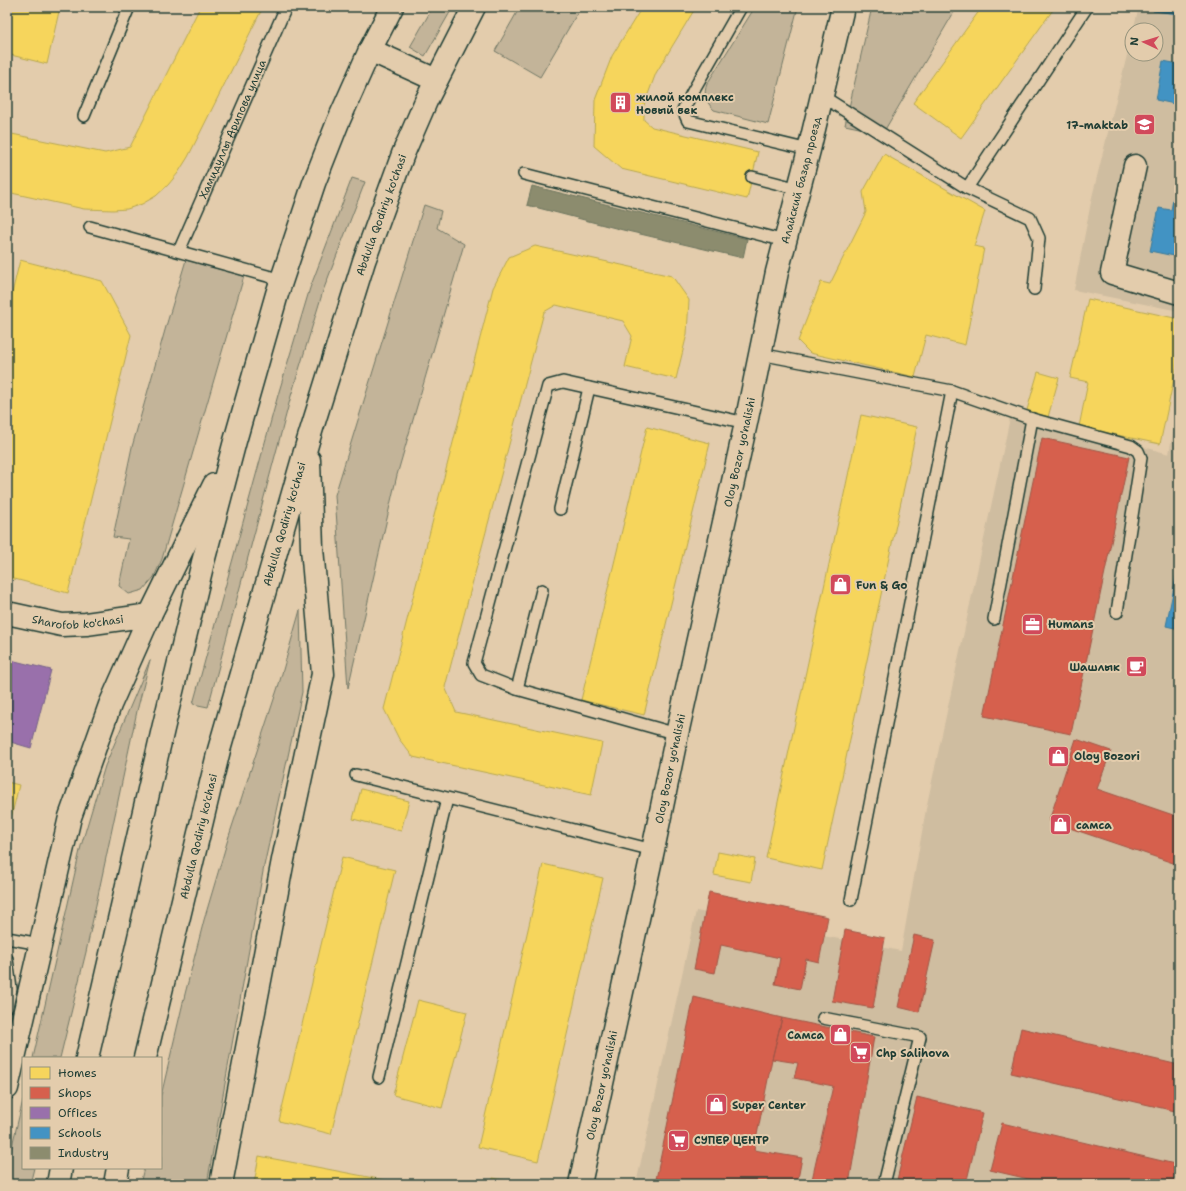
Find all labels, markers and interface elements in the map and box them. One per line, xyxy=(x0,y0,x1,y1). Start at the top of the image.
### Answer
north arrow xyxy=(1124,22,1164,62)
text: N xyxy=(1127,36,1142,46)
street label: Хамидуллы Арипова улица xyxy=(196,57,270,201)
building icon: жилой комплекс Новый век xyxy=(607,90,633,116)
place label: жилой комплекс Новый век xyxy=(636,90,734,118)
school or university icon: 17-maktab xyxy=(1131,112,1157,138)
street label: Алайский базар проезд xyxy=(778,115,825,245)
place label: 17-maktab xyxy=(1066,118,1128,133)
street label: Abdulla Qodiriy ko'chasi xyxy=(353,152,410,278)
street label: Oloy Bozor yo'nalishi xyxy=(721,396,759,509)
street label: Abdulla Qodiriy ko'chasi xyxy=(260,460,310,588)
shop icon: Fun & Go xyxy=(827,572,853,598)
place label: Fun & Go xyxy=(856,578,908,593)
office icon: Humans xyxy=(1020,611,1046,637)
street label: Sharofob ko'chasi xyxy=(30,612,125,633)
place label: Humans xyxy=(1048,617,1094,632)
cafe icon: Шашлык xyxy=(1123,654,1149,680)
place label: Шашлык xyxy=(1069,660,1120,675)
street label: Oloy Bozor yo'nalishi xyxy=(652,712,689,825)
shop icon: Oloy Bozori xyxy=(1045,743,1071,769)
place label: Oloy Bozori xyxy=(1074,749,1140,764)
street label: Abdulla Qodiriy ko'chasi xyxy=(176,772,221,901)
shop icon: самса xyxy=(1048,812,1074,838)
place label: самса xyxy=(1076,818,1112,833)
shop icon: Самса xyxy=(827,1022,853,1048)
place label: Самса xyxy=(787,1028,824,1043)
street label: Oloy Bozor yo'nalishi xyxy=(583,1029,621,1142)
supermarket icon: Chp Salihova xyxy=(848,1040,874,1066)
place label: Chp Salihova xyxy=(876,1046,950,1061)
legend xyxy=(22,1057,162,1169)
text: Homes xyxy=(58,1065,97,1081)
text: Shops xyxy=(58,1085,92,1101)
shop icon: Super Center xyxy=(704,1092,730,1118)
place label: Super Center xyxy=(732,1098,806,1113)
text: Offices xyxy=(58,1105,98,1121)
text: Schools xyxy=(58,1125,102,1141)
supermarket icon: СУПЕР ЦЕНТР xyxy=(665,1127,691,1153)
place label: СУПЕР ЦЕНТР xyxy=(694,1133,769,1148)
text: Industry xyxy=(58,1145,109,1161)

